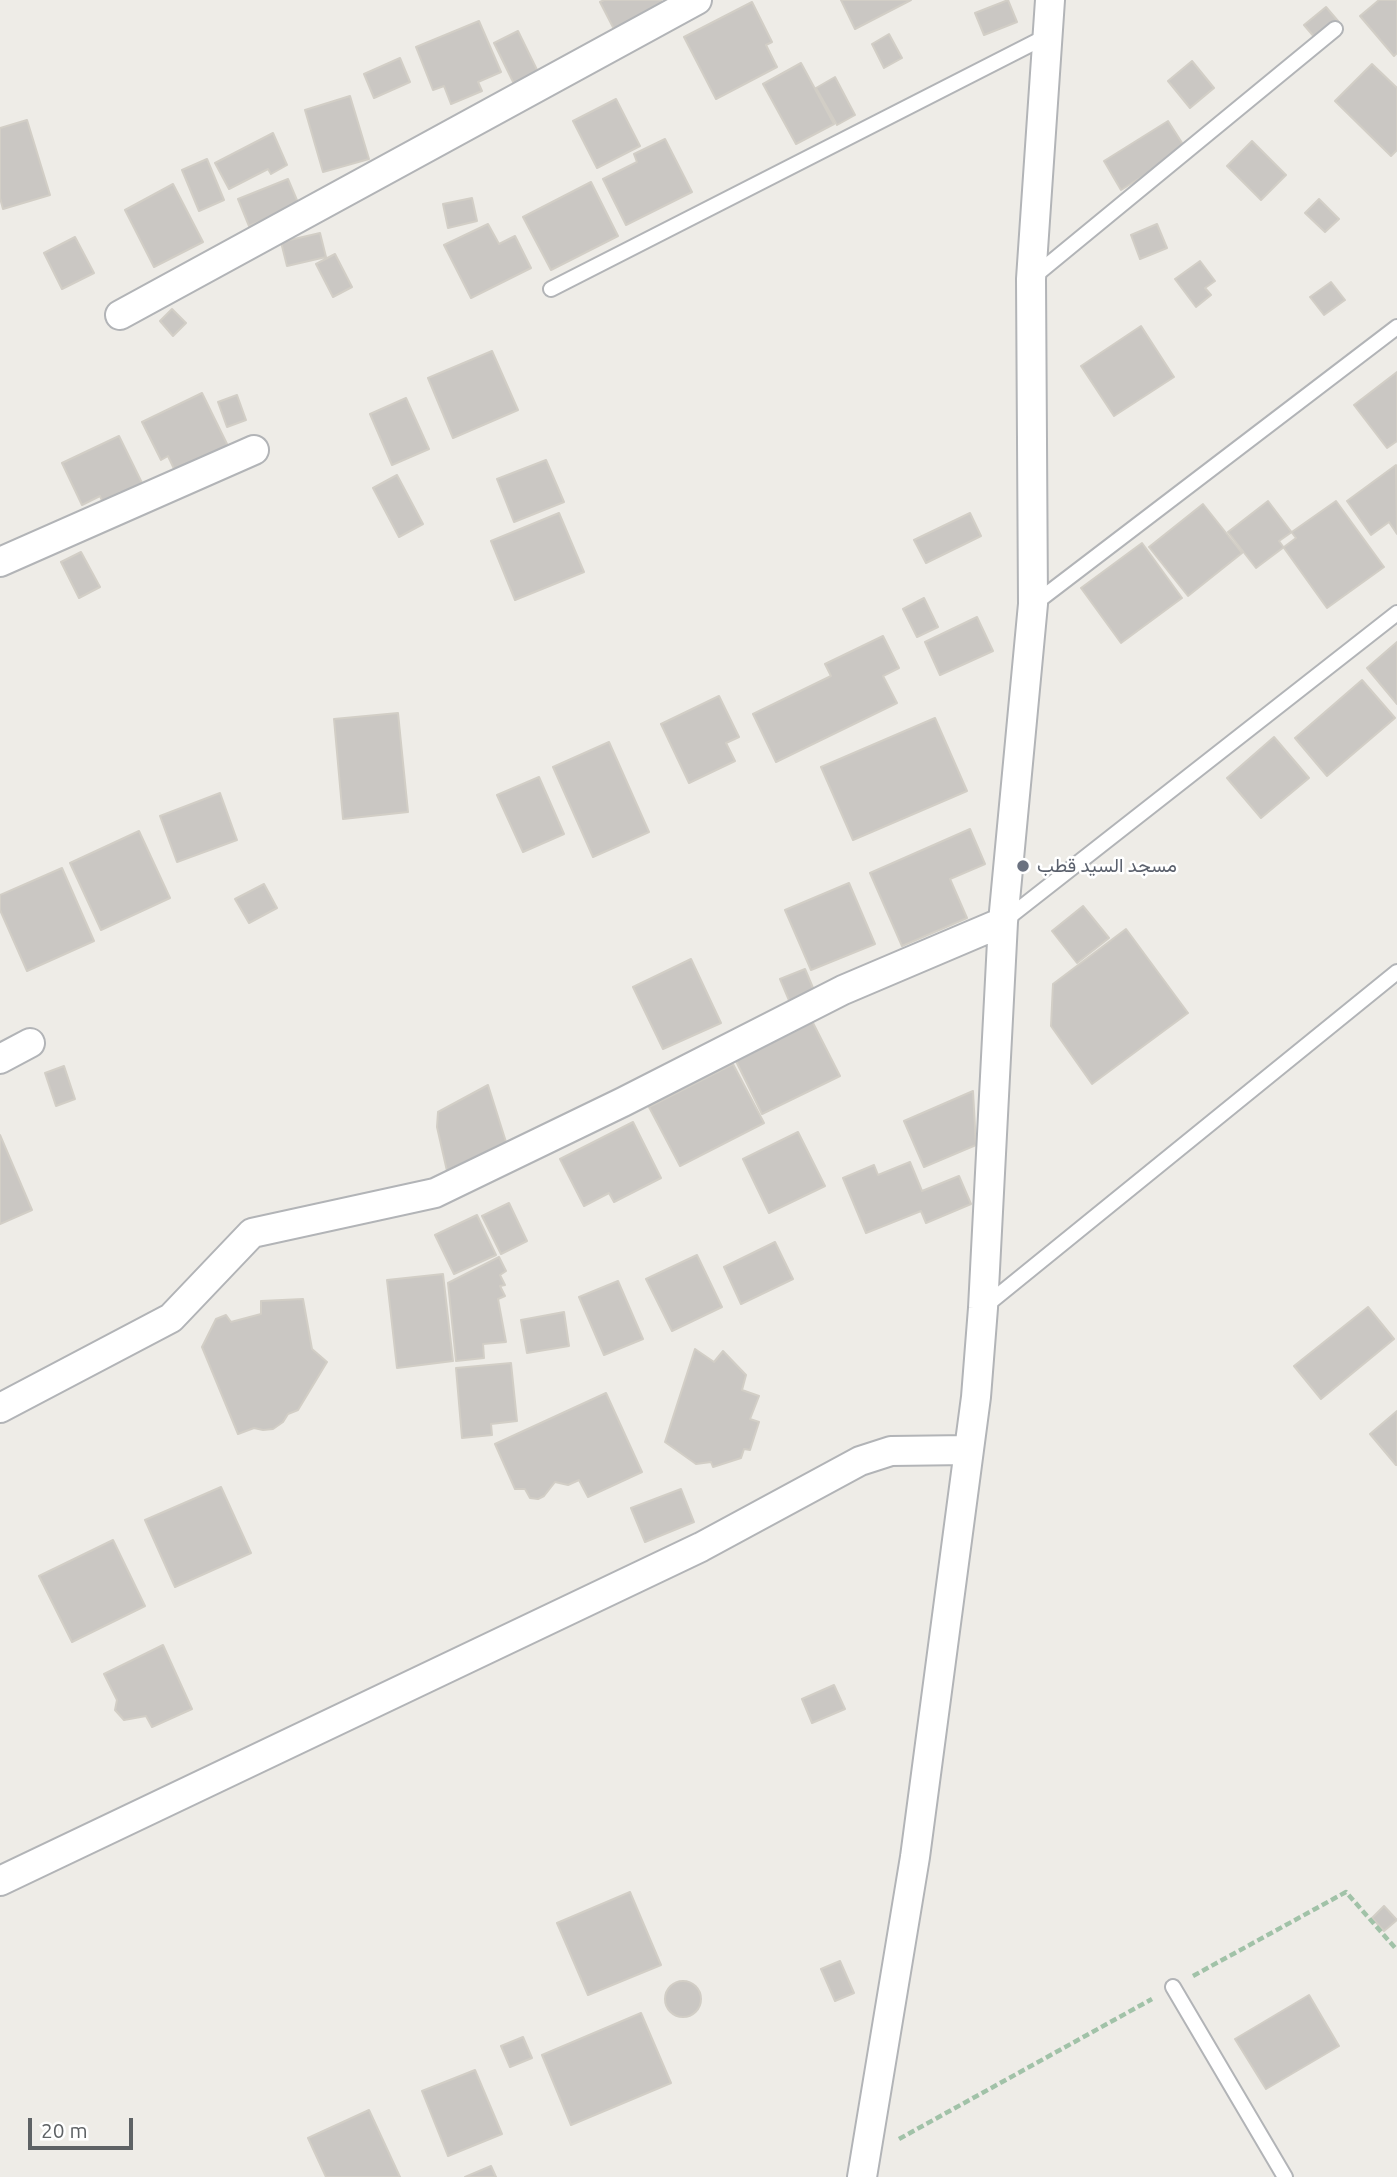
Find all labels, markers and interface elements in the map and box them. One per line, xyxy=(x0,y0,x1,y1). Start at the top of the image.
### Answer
place label: مسجد السيد قطب xyxy=(1037,855,1177,877)
marker: مسجد السيد قطب xyxy=(1015,858,1031,874)
scale bar xyxy=(32,2104,136,2148)
text: 20 m xyxy=(41,2118,88,2142)

